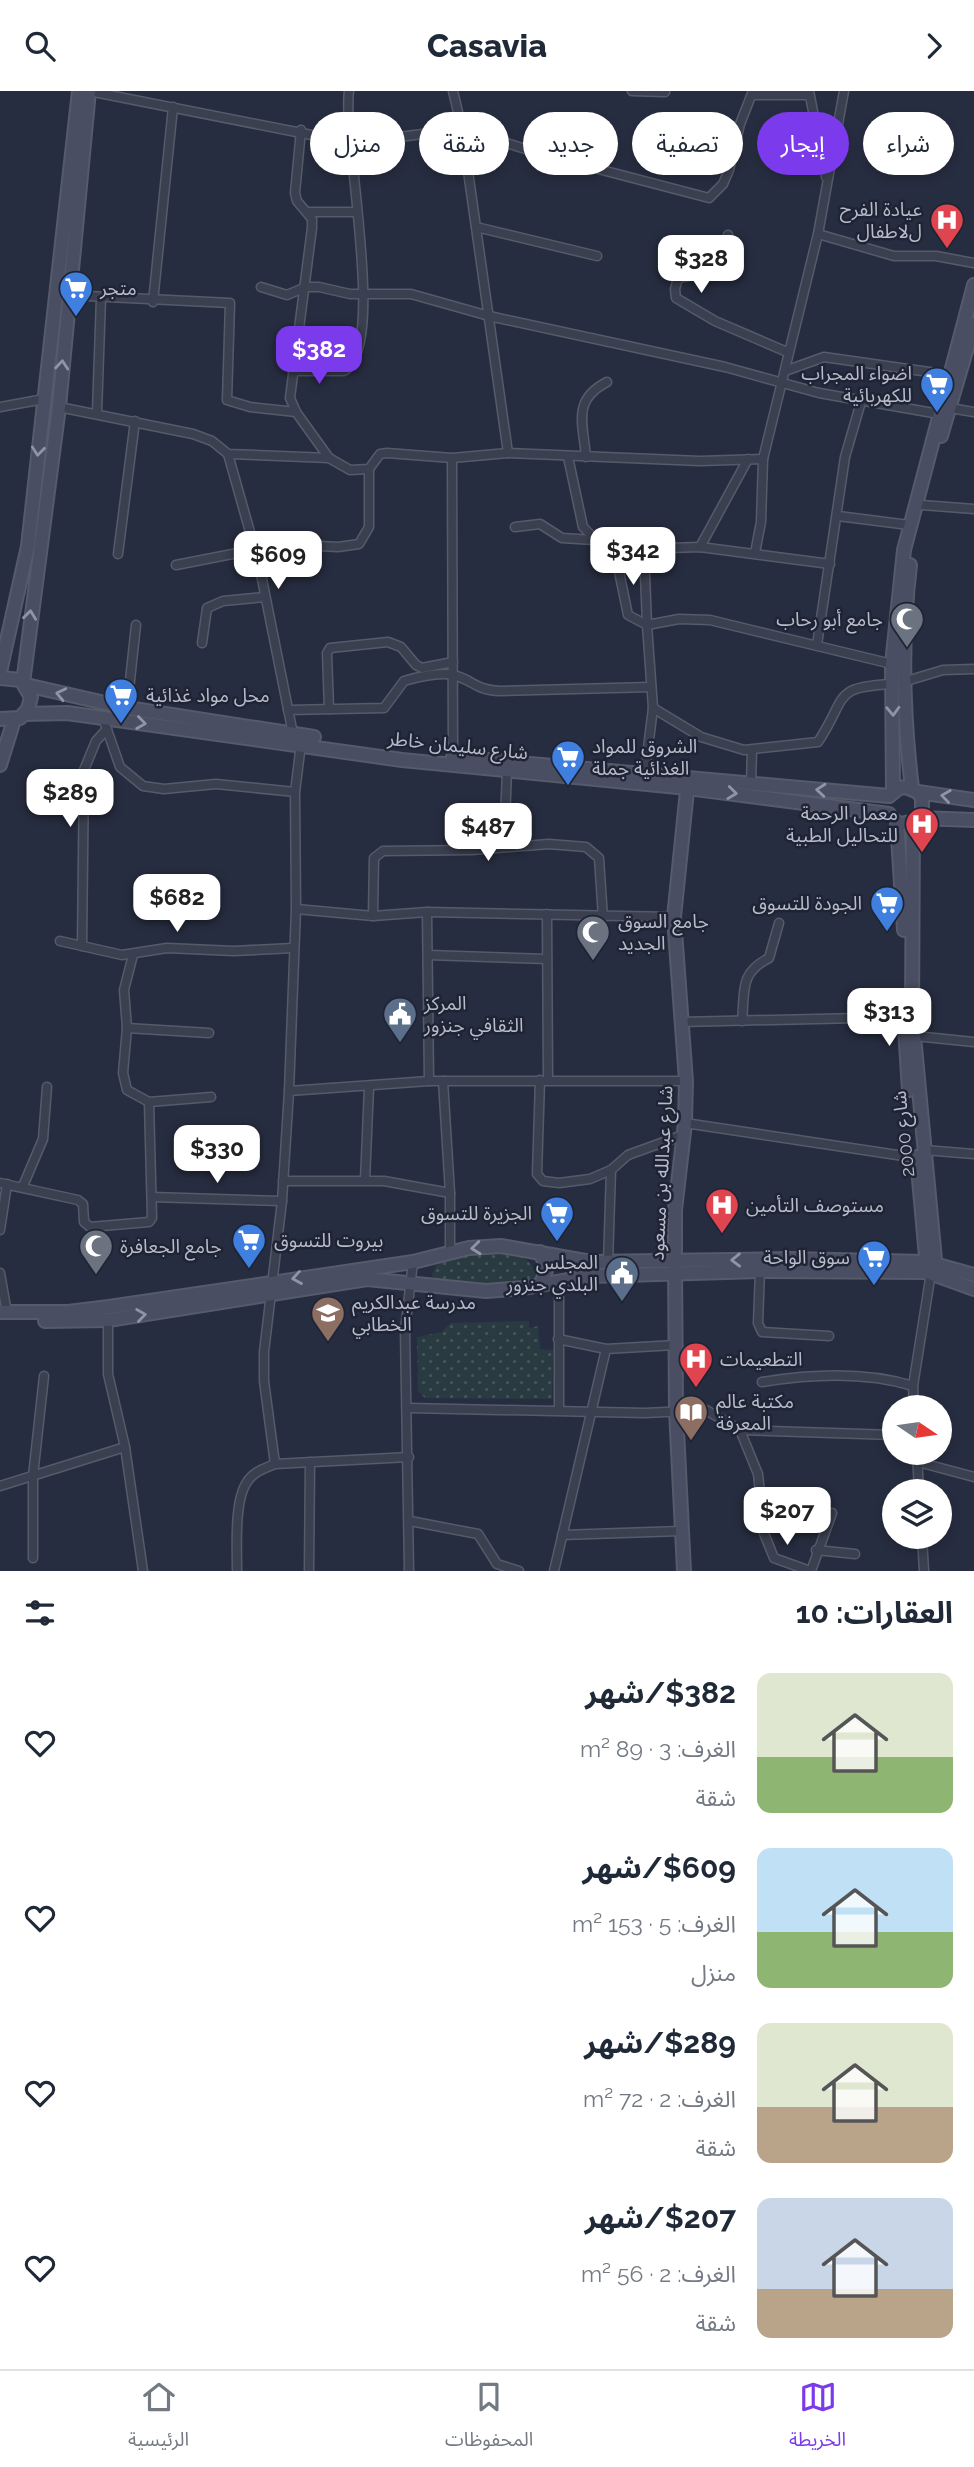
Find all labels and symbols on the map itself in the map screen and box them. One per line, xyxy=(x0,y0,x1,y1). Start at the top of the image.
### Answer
place label: عيادة الفرح لﻻطفال xyxy=(840,198,922,242)
hospital icon: عيادة الفرح لﻻطفال xyxy=(928,201,966,250)
pin: $328 xyxy=(660,235,742,295)
supermarket icon: متجر xyxy=(57,269,95,318)
place label: متجر xyxy=(99,277,137,300)
pin: $382 xyxy=(278,327,360,386)
one-way arrow xyxy=(54,359,69,370)
place label: اضواء المجراب للكهربائية xyxy=(801,362,912,407)
supermarket icon: اضواء المجراب للكهربائية xyxy=(918,365,956,414)
one-way arrow xyxy=(31,446,46,457)
pin: $342 xyxy=(592,527,674,587)
pin: $609 xyxy=(237,531,319,591)
mosque icon: جامع أبو رحاب xyxy=(888,600,926,649)
place label: جامع أبو رحاب xyxy=(776,608,883,634)
one-way arrow xyxy=(22,609,37,620)
supermarket icon: محل مواد غذائية xyxy=(102,676,140,725)
place label: محل مواد غذائية xyxy=(146,684,270,707)
one-way arrow xyxy=(55,688,67,702)
one-way arrow xyxy=(886,705,901,716)
one-way arrow xyxy=(135,715,147,730)
street label: شارع سليمان خاطر xyxy=(385,727,529,766)
place label: الشروق للمواد الغذائية جملة xyxy=(592,735,697,779)
supermarket icon: الشروق للمواد الغذائية جملة xyxy=(549,738,587,787)
pin: $289 xyxy=(29,769,111,829)
one-way arrow xyxy=(815,782,827,797)
one-way arrow xyxy=(726,786,738,801)
one-way arrow xyxy=(940,789,952,804)
place label: معمل الرحمة للتحاليل الطبية xyxy=(786,802,898,847)
pin: $487 xyxy=(447,803,529,863)
hospital icon: معمل الرحمة للتحاليل الطبية xyxy=(903,805,941,854)
pin: $682 xyxy=(136,875,218,934)
supermarket icon: الجودة للتسوق xyxy=(868,884,906,933)
place label: الجودة للتسوق xyxy=(752,892,862,915)
place label: جامع السوق الجديد xyxy=(618,910,709,954)
mosque icon: جامع السوق الجديد xyxy=(574,913,612,962)
pin: $313 xyxy=(848,989,930,1048)
place label: المركز الثقافي جنزور xyxy=(423,992,524,1040)
public building icon: المركز الثقافي جنزور xyxy=(381,995,419,1044)
street label: شارع عبدالله بن مسعود xyxy=(645,1085,680,1261)
street label: شارع 2000 xyxy=(888,1089,921,1178)
pin: $330 xyxy=(176,1125,258,1185)
hospital icon: مستوصف التأمين xyxy=(703,1186,741,1235)
supermarket icon: الجزيرة للتسوق xyxy=(538,1194,576,1243)
place label: مستوصف التأمين xyxy=(746,1194,884,1217)
place label: الجزيرة للتسوق xyxy=(421,1202,532,1225)
supermarket icon: بيروت للتسوق xyxy=(230,1221,268,1270)
mosque icon: جامع الجعافرة xyxy=(77,1227,115,1276)
place label: بيروت للتسوق xyxy=(274,1229,383,1252)
place label: جامع الجعافرة xyxy=(120,1235,222,1261)
supermarket icon: سوق الواحة xyxy=(855,1238,893,1287)
one-way arrow xyxy=(470,1240,482,1255)
place label: سوق الواحة xyxy=(763,1246,850,1269)
place label: المجلس البلدي جنزور xyxy=(505,1251,598,1299)
one-way arrow xyxy=(731,1252,741,1268)
public building icon: المجلس البلدي جنزور xyxy=(603,1254,641,1303)
one-way arrow xyxy=(291,1271,303,1286)
place label: مدرسة عبدالكريم الخطابي xyxy=(352,1291,476,1339)
school or university icon: مدرسة عبدالكريم الخطابي xyxy=(309,1294,347,1343)
one-way arrow xyxy=(135,1307,147,1322)
hospital icon: التطعيمات xyxy=(677,1340,715,1389)
place label: التطعيمات xyxy=(720,1348,802,1370)
place label: مكتبة عالم المعرفة xyxy=(716,1390,794,1435)
library icon: مكتبة عالم المعرفة xyxy=(672,1393,710,1442)
north arrow xyxy=(882,1395,952,1465)
pin: $207 xyxy=(746,1487,828,1547)

